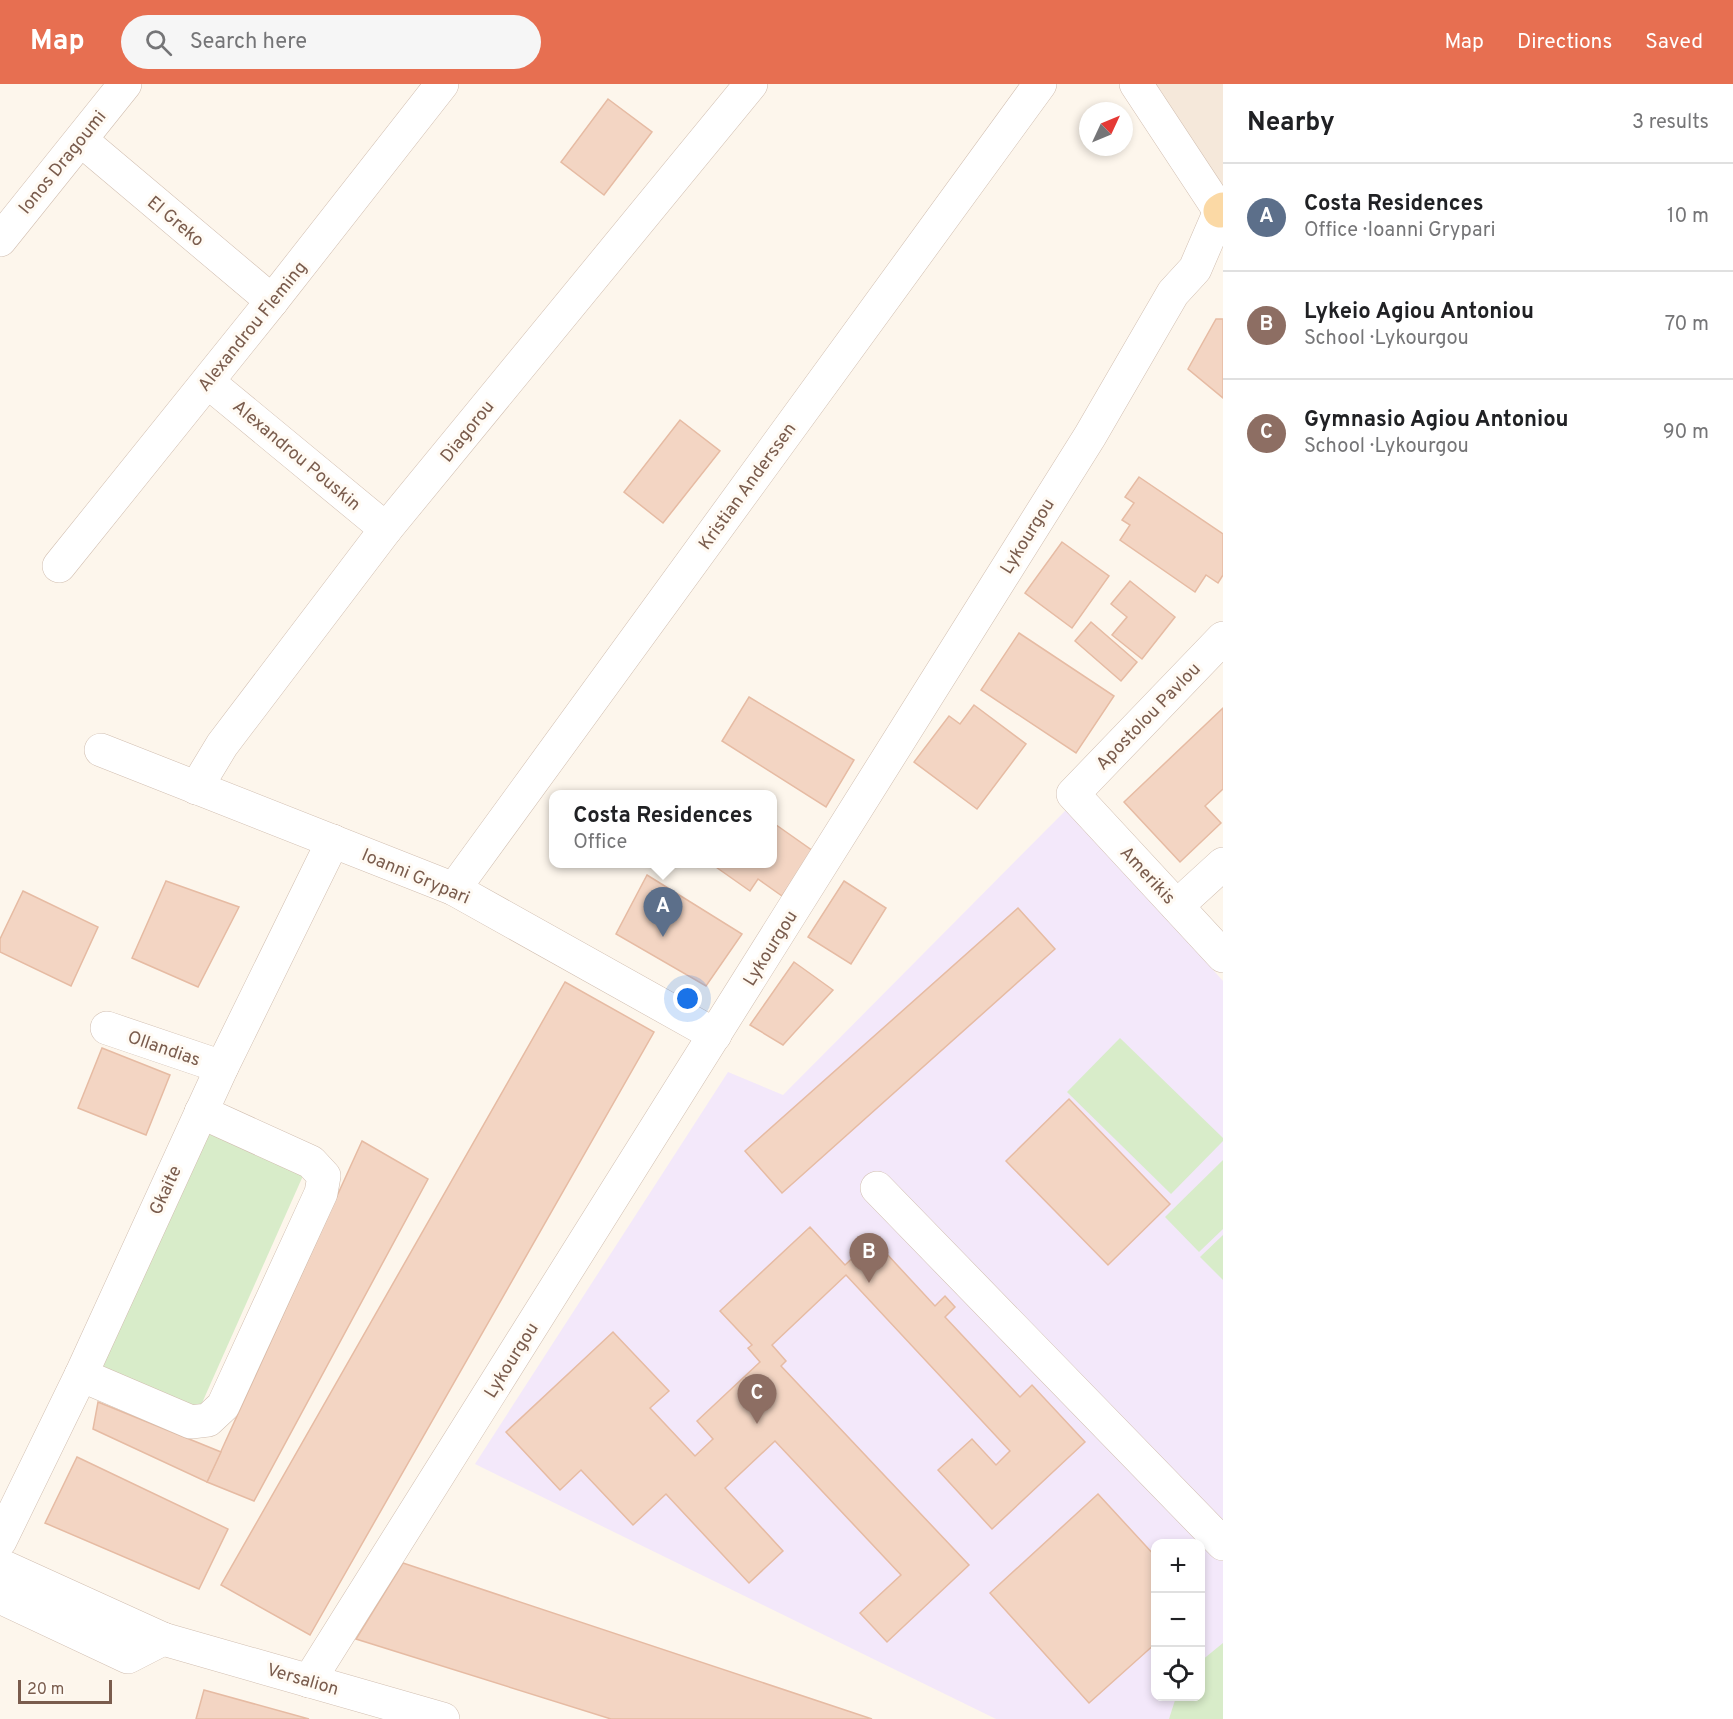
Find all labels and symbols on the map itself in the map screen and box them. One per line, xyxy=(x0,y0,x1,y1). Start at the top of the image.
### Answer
north arrow xyxy=(1079,102,1133,156)
street label: Ionos Dragoumi xyxy=(14,106,112,219)
street label: El Greko xyxy=(142,192,208,253)
street label: Alexandrou Fleming xyxy=(194,257,313,397)
street label: Alexandrou Pouskin xyxy=(227,396,365,517)
street label: Diagorou xyxy=(436,396,500,468)
street label: Kristian Anderssen xyxy=(694,419,802,555)
street label: Lykourgou xyxy=(996,495,1061,579)
street label: Apostolou Pavlou xyxy=(1092,658,1206,776)
street label: Amerikis xyxy=(1114,842,1180,910)
street label: Ioanni Grypari xyxy=(358,844,473,910)
pin: A xyxy=(644,888,682,937)
street label: Lykourgou xyxy=(739,907,804,991)
your location xyxy=(673,984,702,1013)
street label: Ollandias xyxy=(124,1026,203,1073)
street label: Gkaite xyxy=(145,1162,188,1219)
pin: B xyxy=(850,1234,888,1283)
street label: Lykourgou xyxy=(480,1319,545,1403)
pin: C xyxy=(738,1374,777,1424)
street label: Versalion xyxy=(264,1659,341,1702)
scale bar xyxy=(18,1677,112,1704)

